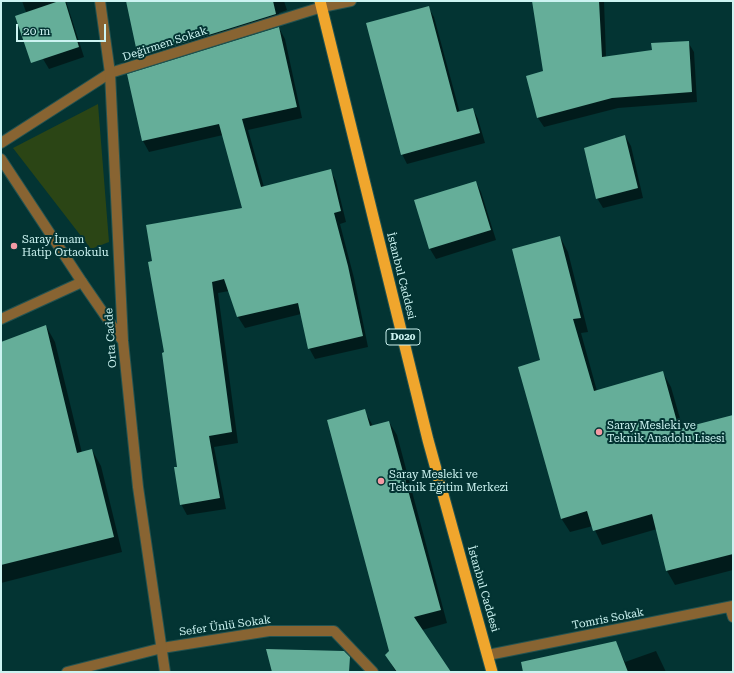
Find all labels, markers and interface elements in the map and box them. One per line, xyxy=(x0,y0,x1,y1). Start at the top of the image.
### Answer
scale bar xyxy=(18,16,108,42)
text: 20 m xyxy=(23,24,50,38)
street label: Değirmen Sokak xyxy=(121,24,209,64)
street label: İstanbul Caddesi xyxy=(384,231,418,321)
place label: Saray İmam Hatip Ortaokulu xyxy=(22,233,109,259)
marker: Saray İmam Hatip Ortaokulu xyxy=(9,241,19,251)
street label: Orta Cadde xyxy=(102,308,120,368)
road number: D020 xyxy=(386,329,420,345)
place label: Saray Mesleki ve Teknik Anadolu Lisesi xyxy=(607,419,725,445)
marker: Saray Mesleki ve Teknik Anadolu Lisesi xyxy=(594,427,604,437)
place label: Saray Mesleki ve Teknik Eğitim Merkezi xyxy=(389,468,508,494)
marker: Saray Mesleki ve Teknik Eğitim Merkezi xyxy=(376,476,386,486)
street label: İstanbul Caddesi xyxy=(464,544,502,634)
street label: Tomris Sokak xyxy=(571,606,645,632)
street label: Sefer Ünlü Sokak xyxy=(178,613,272,639)

